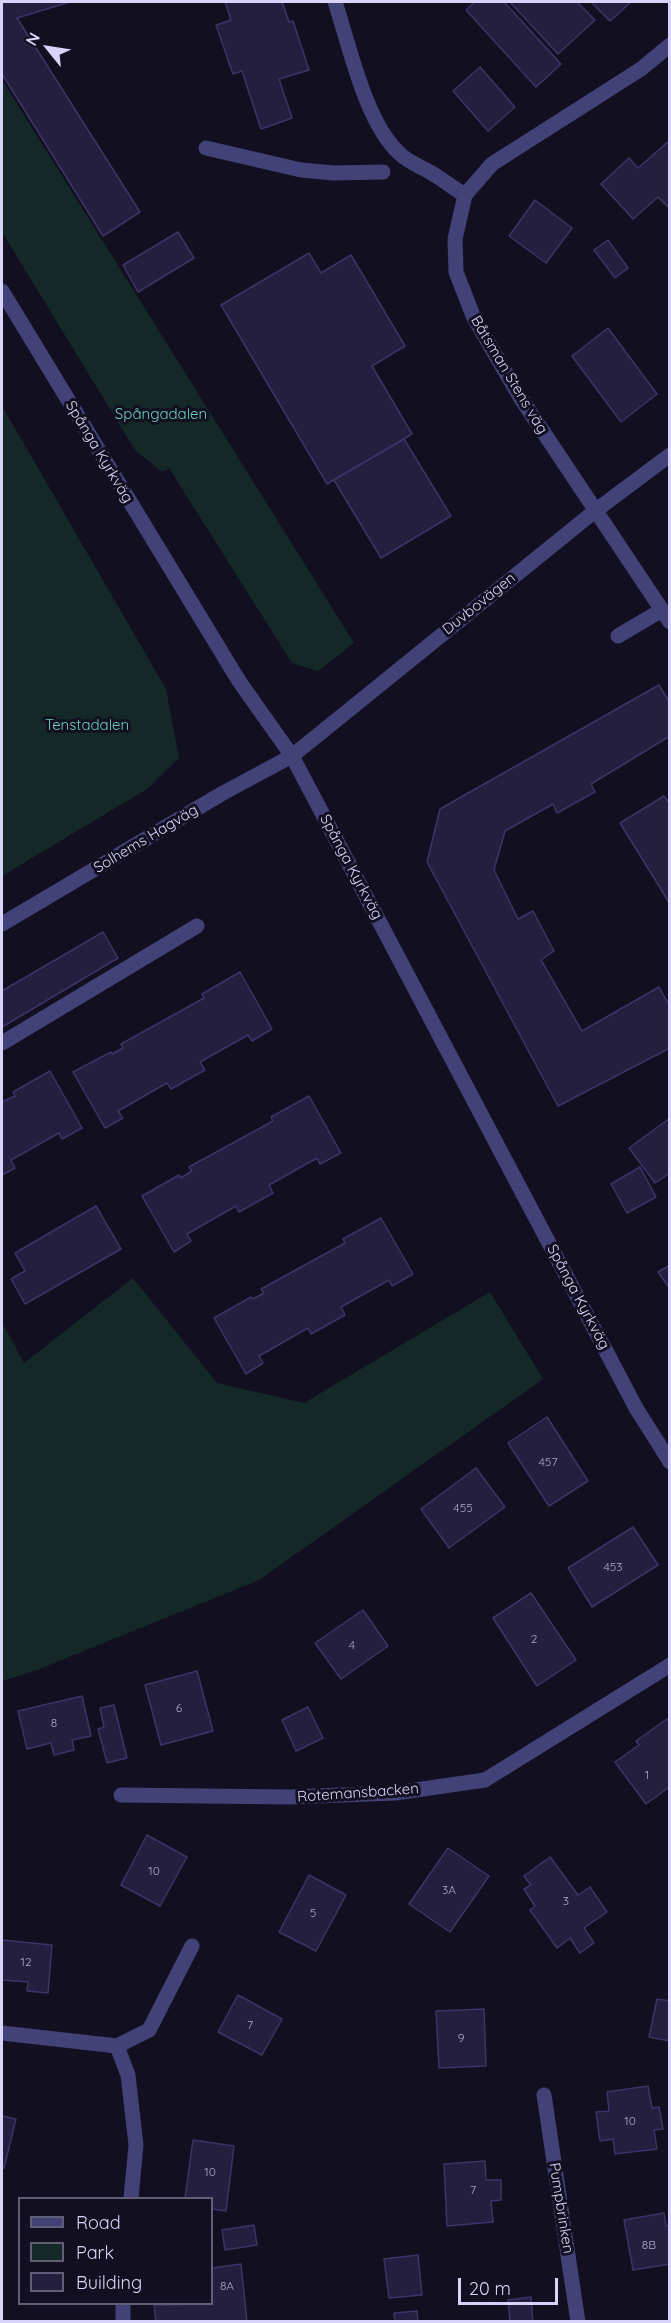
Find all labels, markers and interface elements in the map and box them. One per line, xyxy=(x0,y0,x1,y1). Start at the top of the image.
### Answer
north arrow xyxy=(18,18,78,78)
text: N xyxy=(21,29,44,49)
street label: Båtsman Stens väg xyxy=(467,313,551,437)
street label: Spånga Kyrkväg xyxy=(61,398,137,506)
park label: Spångadalen xyxy=(115,405,207,423)
street label: Duvbovägen xyxy=(439,569,519,639)
park label: Tenstadalen xyxy=(45,716,129,734)
street label: Solhems Hagväg xyxy=(91,801,201,877)
street label: Spånga Kyrkväg xyxy=(316,811,386,923)
street label: Spånga Kyrkväg xyxy=(543,1241,613,1353)
house number: 457 xyxy=(538,1455,558,1469)
house number: 455 xyxy=(453,1501,473,1515)
house number: 453 xyxy=(603,1560,623,1574)
house number: 2 xyxy=(531,1632,537,1646)
house number: 4 xyxy=(349,1638,355,1652)
house number: 6 xyxy=(176,1701,182,1715)
house number: 8 xyxy=(51,1716,57,1730)
house number: 1 xyxy=(645,1768,649,1782)
street label: Rotemansbacken xyxy=(297,1780,419,1806)
house number: 10 xyxy=(148,1864,160,1878)
house number: 3A xyxy=(442,1883,456,1897)
house number: 3 xyxy=(563,1894,569,1908)
house number: 5 xyxy=(310,1906,316,1920)
house number: 12 xyxy=(20,1955,32,1969)
house number: 7 xyxy=(247,2018,253,2032)
house number: 9 xyxy=(458,2031,464,2045)
house number: 10 xyxy=(624,2114,636,2128)
street label: Pumpbrinken xyxy=(545,2161,577,2255)
house number: 10 xyxy=(204,2165,216,2179)
house number: 7 xyxy=(470,2183,476,2197)
legend xyxy=(18,2197,213,2305)
text: Road xyxy=(76,2211,121,2234)
house number: 8B xyxy=(642,2238,656,2252)
text: Park xyxy=(76,2241,114,2264)
scale bar xyxy=(461,2266,562,2304)
text: Building xyxy=(76,2271,142,2294)
text: 20 m xyxy=(469,2277,511,2300)
house number: 8A xyxy=(220,2279,234,2293)

